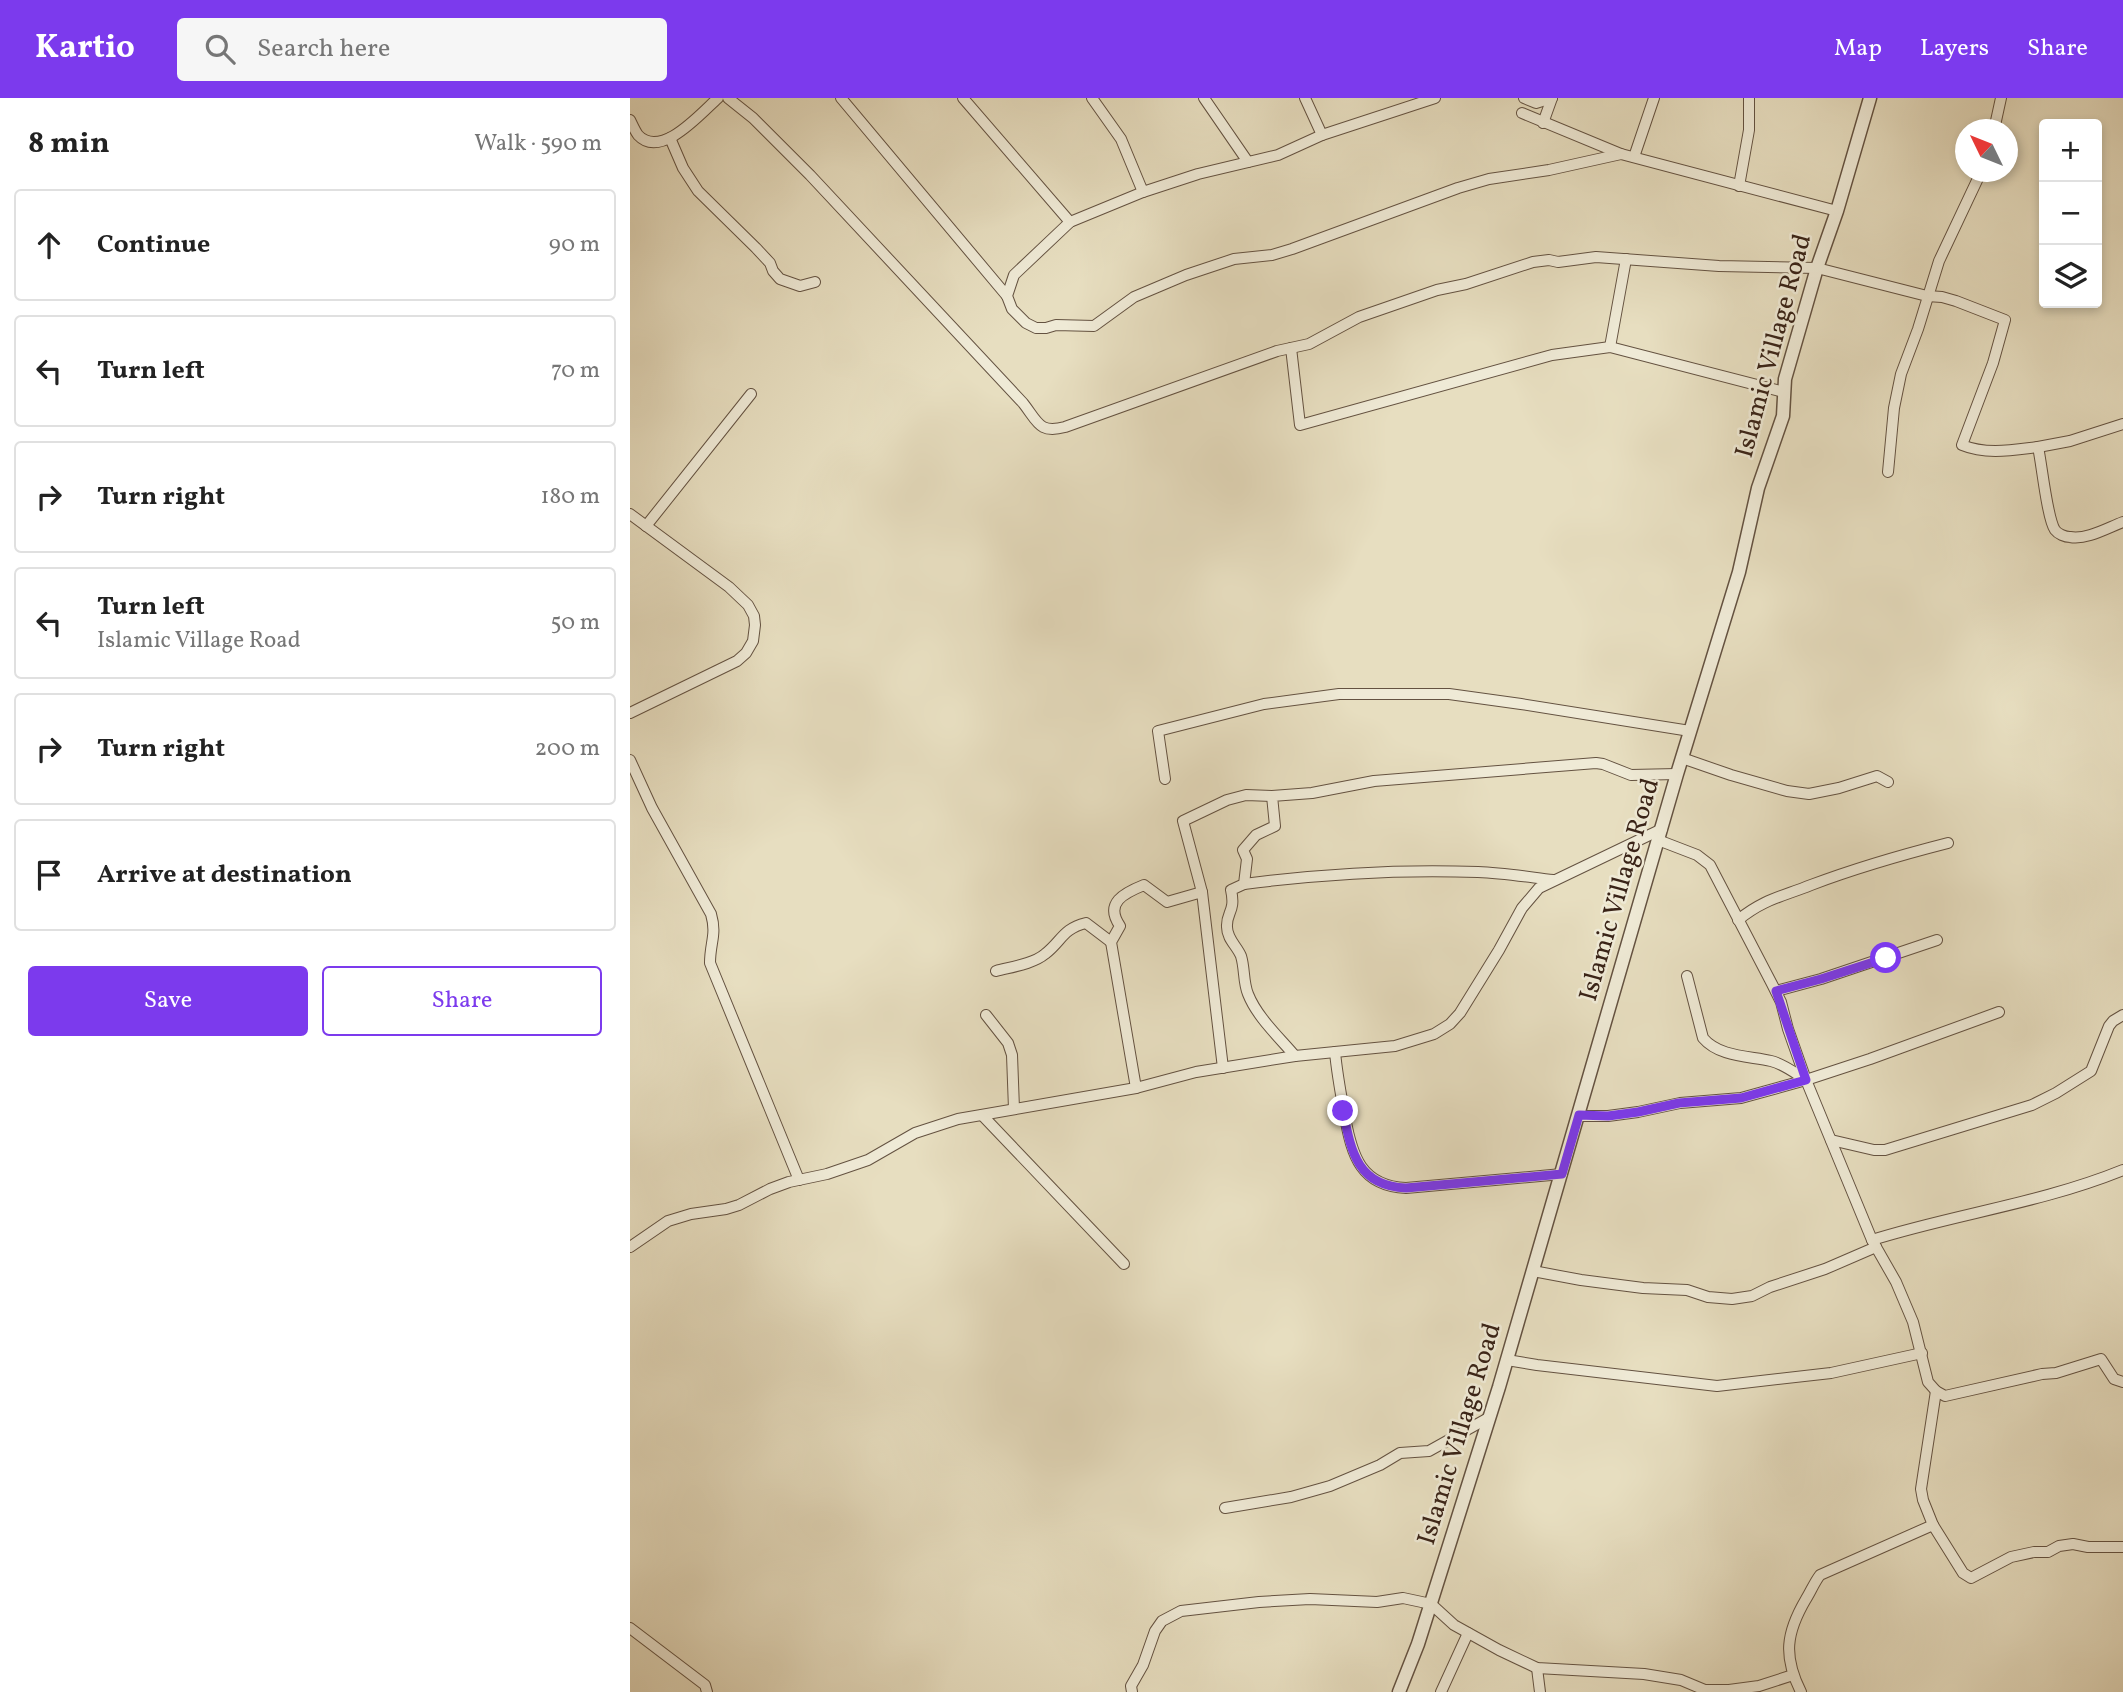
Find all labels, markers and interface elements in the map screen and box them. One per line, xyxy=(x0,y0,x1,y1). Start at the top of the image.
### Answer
search box xyxy=(177,18,667,81)
text: Kartio xyxy=(35,26,135,72)
icon: search xyxy=(201,30,239,68)
text: Search here xyxy=(257,31,390,67)
text: Map xyxy=(1834,32,1882,66)
text: Layers xyxy=(1920,32,1989,66)
text: Share xyxy=(2027,32,2088,66)
north arrow xyxy=(1955,119,2018,182)
map controls xyxy=(2039,119,2102,308)
button: + xyxy=(2039,119,2102,182)
text: 8 min xyxy=(28,123,110,165)
text: Walk · 590 m xyxy=(474,128,602,160)
button: − xyxy=(2039,182,2102,245)
icon: ahead xyxy=(30,226,68,264)
text: Continue xyxy=(97,227,210,263)
text: 90 m xyxy=(549,229,600,261)
street label: Islamic Village Road xyxy=(1727,230,1821,462)
button: layers xyxy=(2039,245,2102,308)
icon: left xyxy=(30,352,68,390)
text: Turn left xyxy=(97,353,205,389)
text: 70 m xyxy=(551,355,600,387)
icon: right xyxy=(30,478,68,516)
text: Turn right xyxy=(97,479,225,515)
text: 180 m xyxy=(541,481,600,513)
text: Turn left xyxy=(97,589,205,625)
icon: left xyxy=(30,604,68,642)
text: 50 m xyxy=(551,607,600,639)
text: Islamic Village Road xyxy=(97,625,301,657)
icon: right xyxy=(30,730,68,768)
text: Turn right xyxy=(97,731,225,767)
text: 200 m xyxy=(535,733,600,765)
street label: Islamic Village Road xyxy=(1571,774,1669,1006)
icon: arrive xyxy=(30,856,68,894)
text: Arrive at destination xyxy=(97,857,352,893)
route start xyxy=(1870,942,1901,973)
button: Save xyxy=(28,966,308,1036)
button: Share xyxy=(322,966,602,1036)
route end xyxy=(1327,1095,1358,1126)
street label: Islamic Village Road xyxy=(1409,1319,1511,1549)

